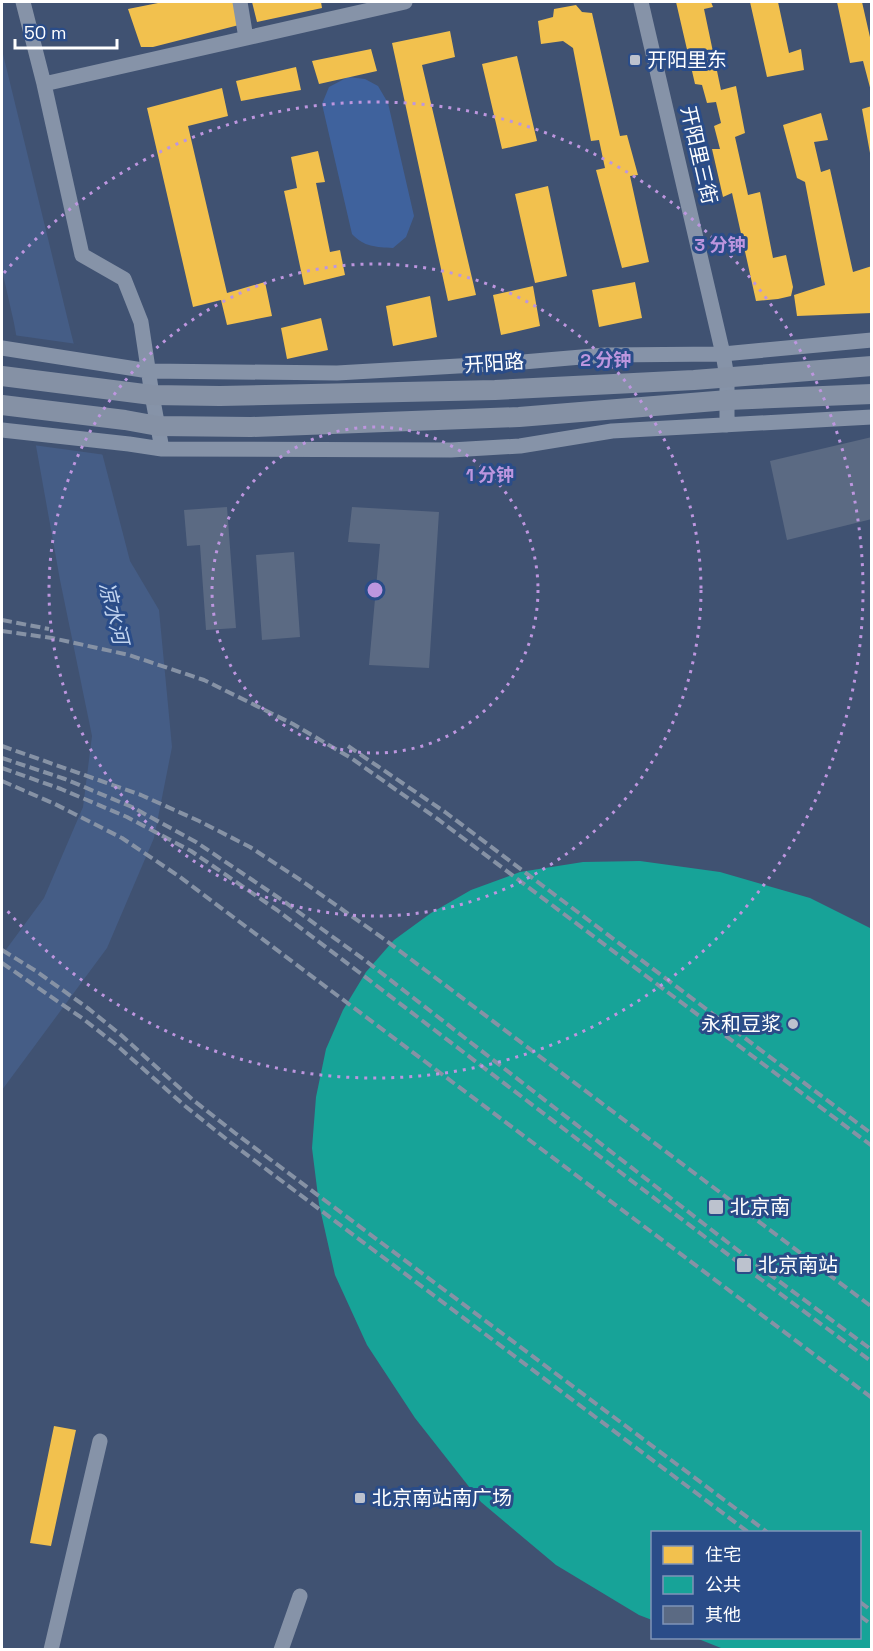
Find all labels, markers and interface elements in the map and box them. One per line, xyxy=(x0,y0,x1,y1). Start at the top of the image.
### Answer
scale bar xyxy=(15,12,117,50)
text: 50 m xyxy=(24,21,66,44)
place label: 开阳里东 xyxy=(647,47,727,73)
marker: 开阳里东 xyxy=(628,53,642,67)
street label: 开阳里三街 xyxy=(675,103,723,207)
text: 3 分钟 xyxy=(694,233,746,256)
street label: 开阳路 xyxy=(463,348,525,378)
text: 2 分钟 xyxy=(580,348,632,371)
text: 1 分钟 xyxy=(466,463,514,486)
water label: 凉水河 xyxy=(93,579,136,651)
centre of rings xyxy=(365,580,385,600)
place label: 永和豆浆 xyxy=(701,1011,781,1037)
marker: 永和豆浆 xyxy=(786,1017,800,1031)
place label: 北京南 xyxy=(730,1194,790,1220)
marker: 北京南 xyxy=(707,1198,725,1216)
place label: 北京南站 xyxy=(758,1252,838,1278)
marker: 北京南站 xyxy=(735,1256,753,1274)
place label: 北京南站南广场 xyxy=(372,1485,512,1511)
marker: 北京南站南广场 xyxy=(353,1491,367,1505)
legend xyxy=(651,1531,861,1639)
text: 住宅 xyxy=(705,1543,741,1566)
text: 公共 xyxy=(705,1573,741,1596)
text: 其他 xyxy=(705,1603,741,1626)

